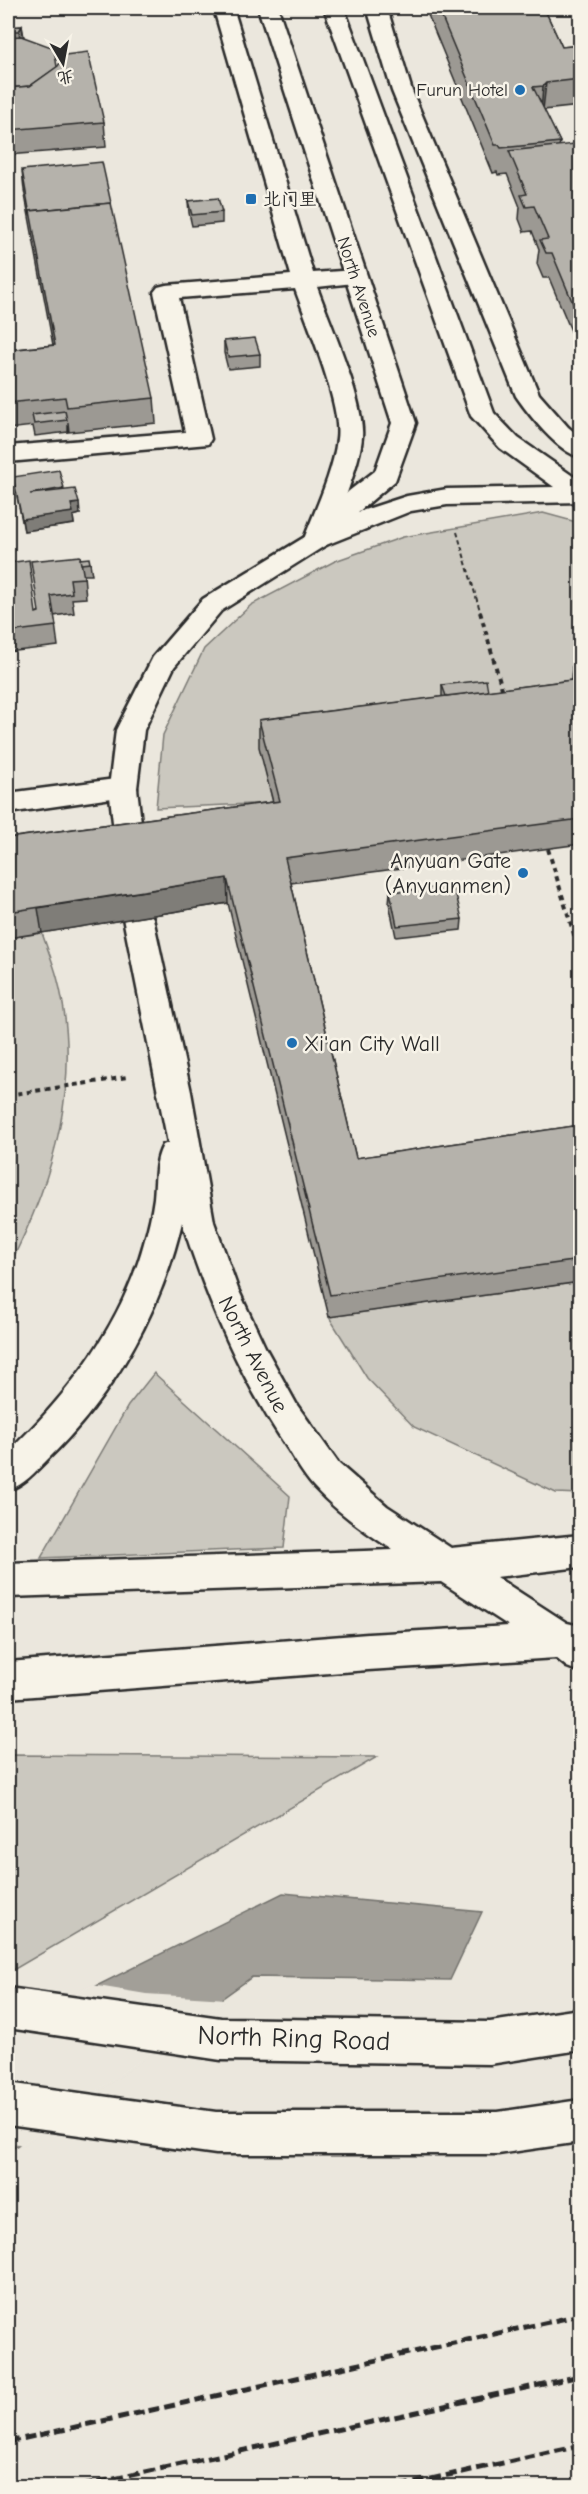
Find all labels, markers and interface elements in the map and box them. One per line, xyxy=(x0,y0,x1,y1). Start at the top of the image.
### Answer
north arrow xyxy=(33,33,93,93)
text: 北 xyxy=(56,67,75,87)
place label: Furun Hotel xyxy=(416,80,508,101)
marker: Furun Hotel xyxy=(513,83,527,97)
place label: 北门里 xyxy=(263,189,317,210)
marker: 北门里 xyxy=(244,192,258,206)
street label: North Avenue xyxy=(332,234,385,340)
place label: Anyuan Gate (Anyuanmen) xyxy=(385,848,511,899)
marker: Anyuan Gate (Anyuanmen) xyxy=(516,866,530,880)
place label: Xi'an City Wall xyxy=(304,1031,440,1057)
marker: Xi'an City Wall xyxy=(285,1036,299,1050)
street label: North Avenue xyxy=(213,1292,294,1417)
street label: North Ring Road xyxy=(197,2020,391,2057)

